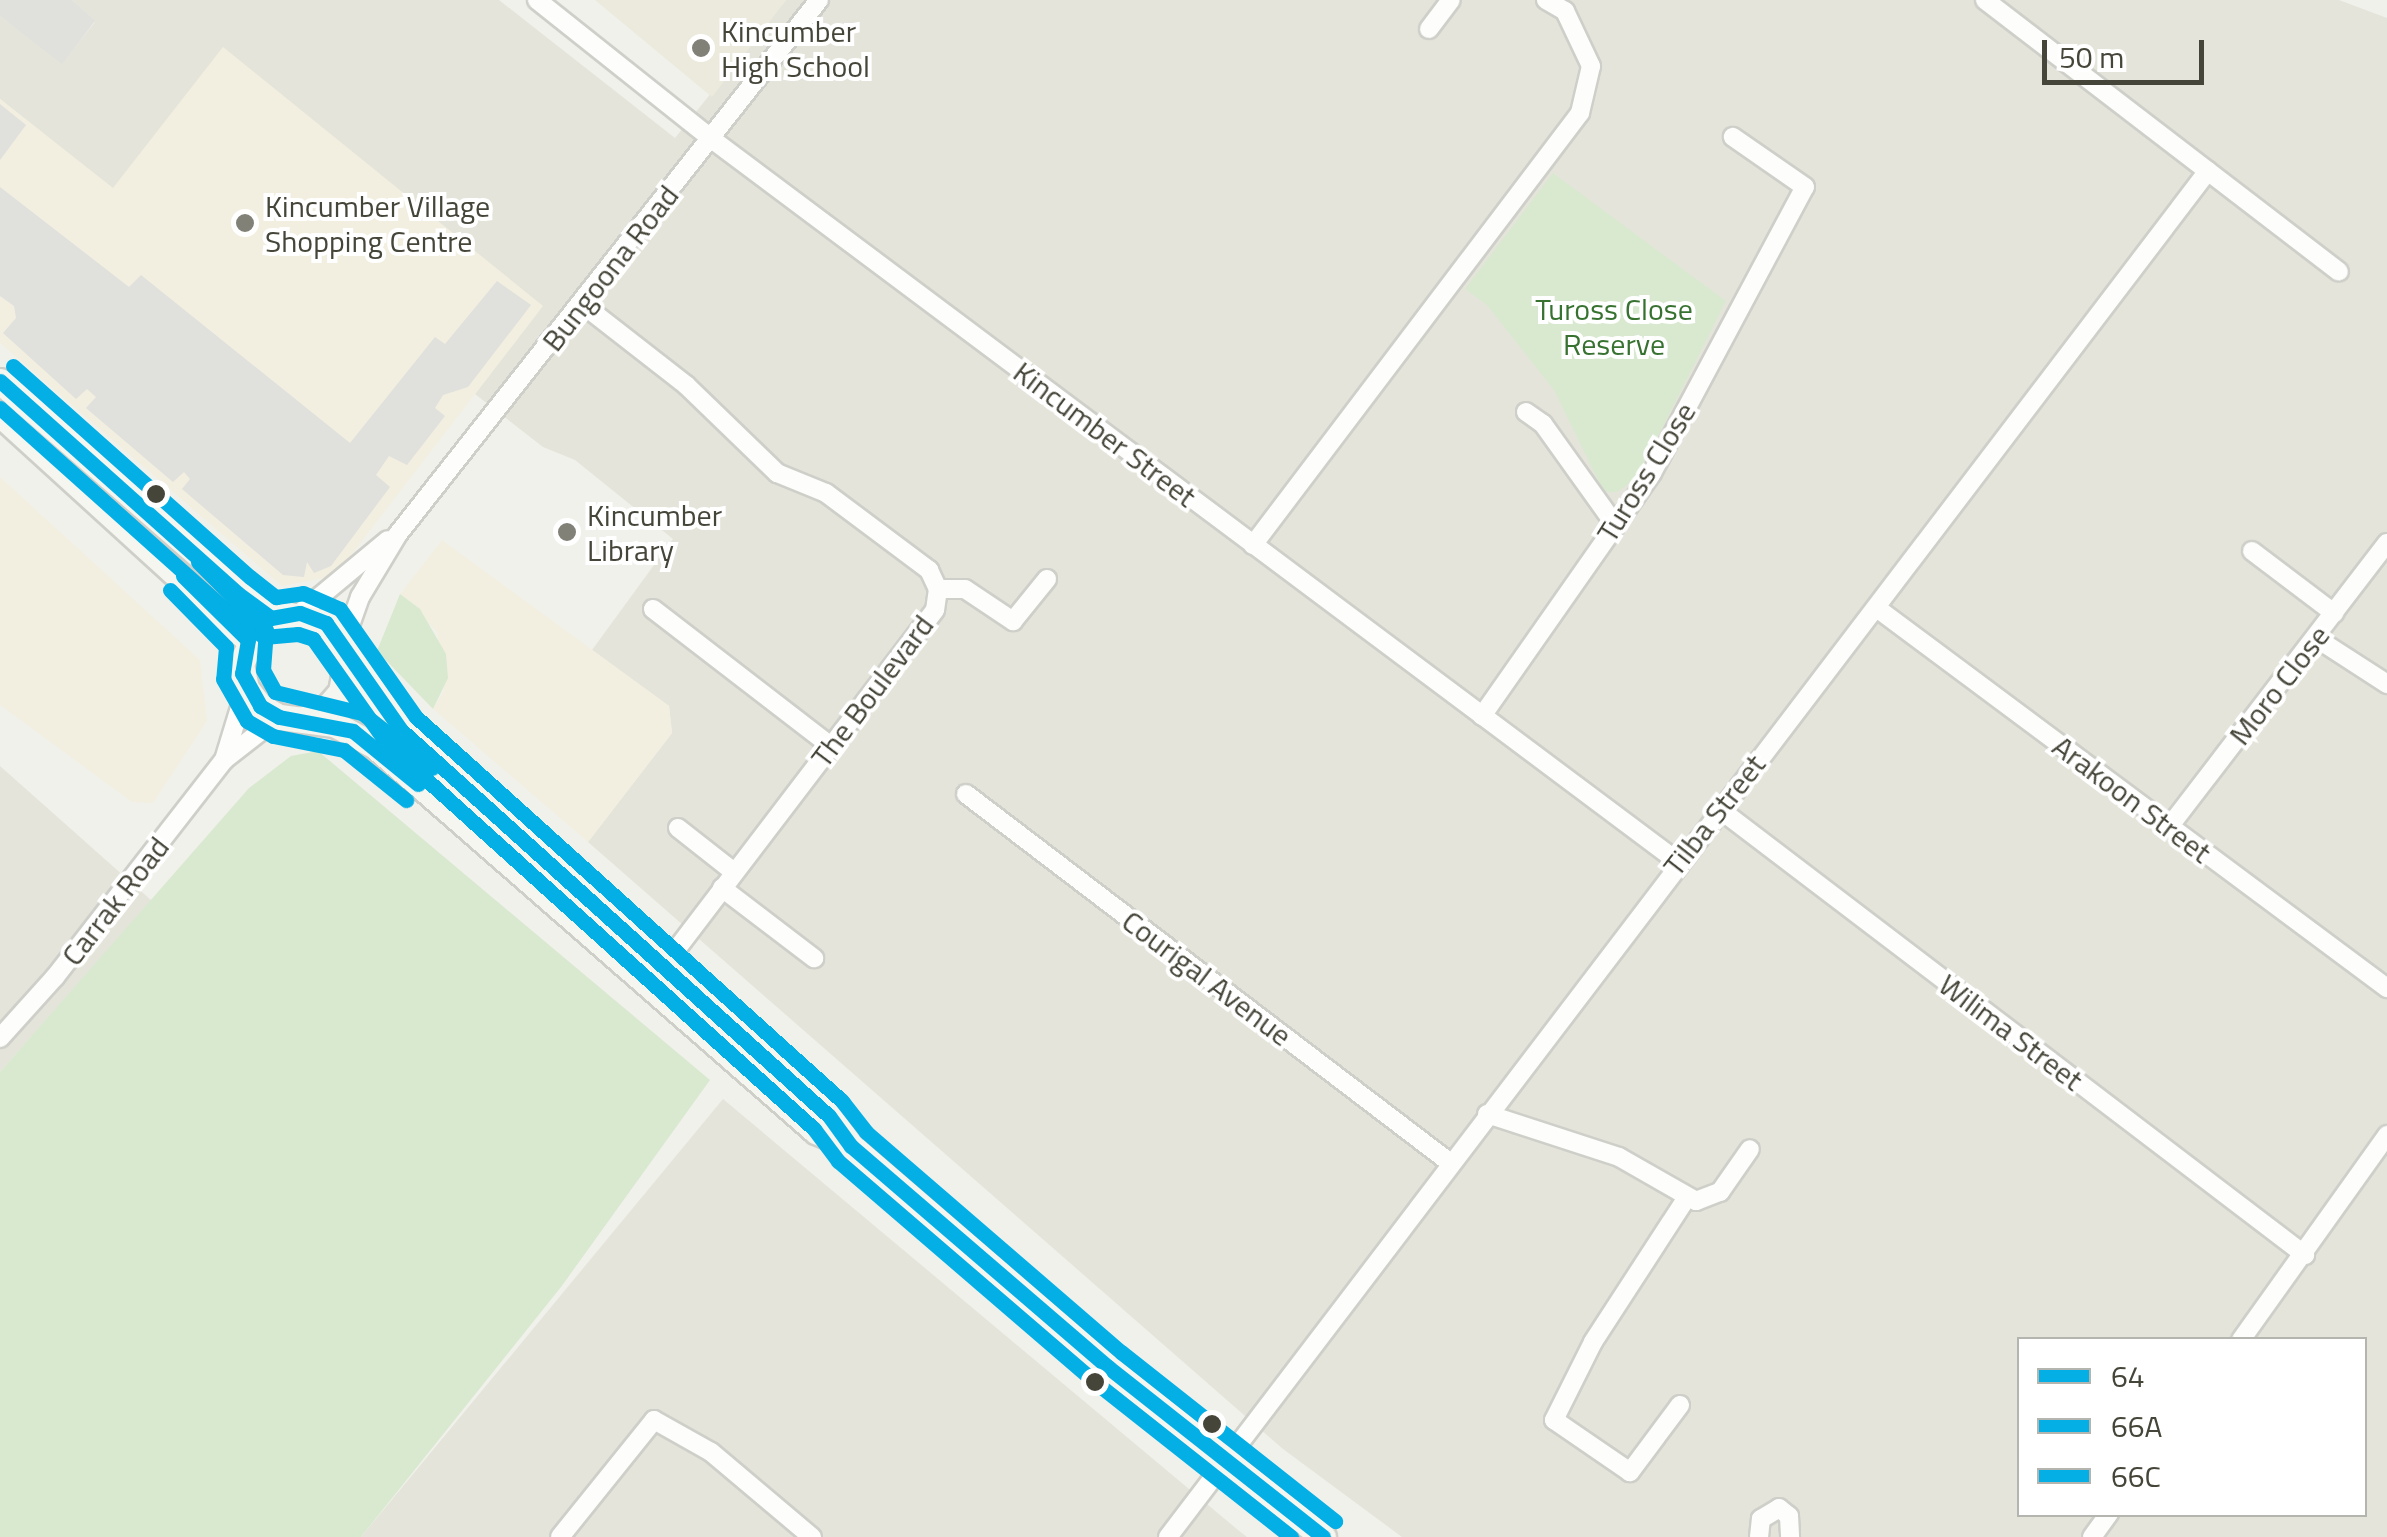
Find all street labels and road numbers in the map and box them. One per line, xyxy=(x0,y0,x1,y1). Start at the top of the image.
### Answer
street label: Bungoona Road xyxy=(534,178,686,358)
street label: Kincumber Street xyxy=(1007,354,1203,514)
street label: Tuross Close xyxy=(1589,396,1703,548)
street label: The Boulevard xyxy=(803,608,941,774)
street label: Moro Close xyxy=(2221,618,2337,752)
street label: Arakoon Street xyxy=(2046,728,2218,870)
street label: Tilba Street xyxy=(1655,747,1773,883)
street label: Carrak Road xyxy=(54,830,176,972)
street label: Courigal Avenue xyxy=(1115,903,1299,1053)
street label: Wilima Street xyxy=(1932,966,2090,1098)

